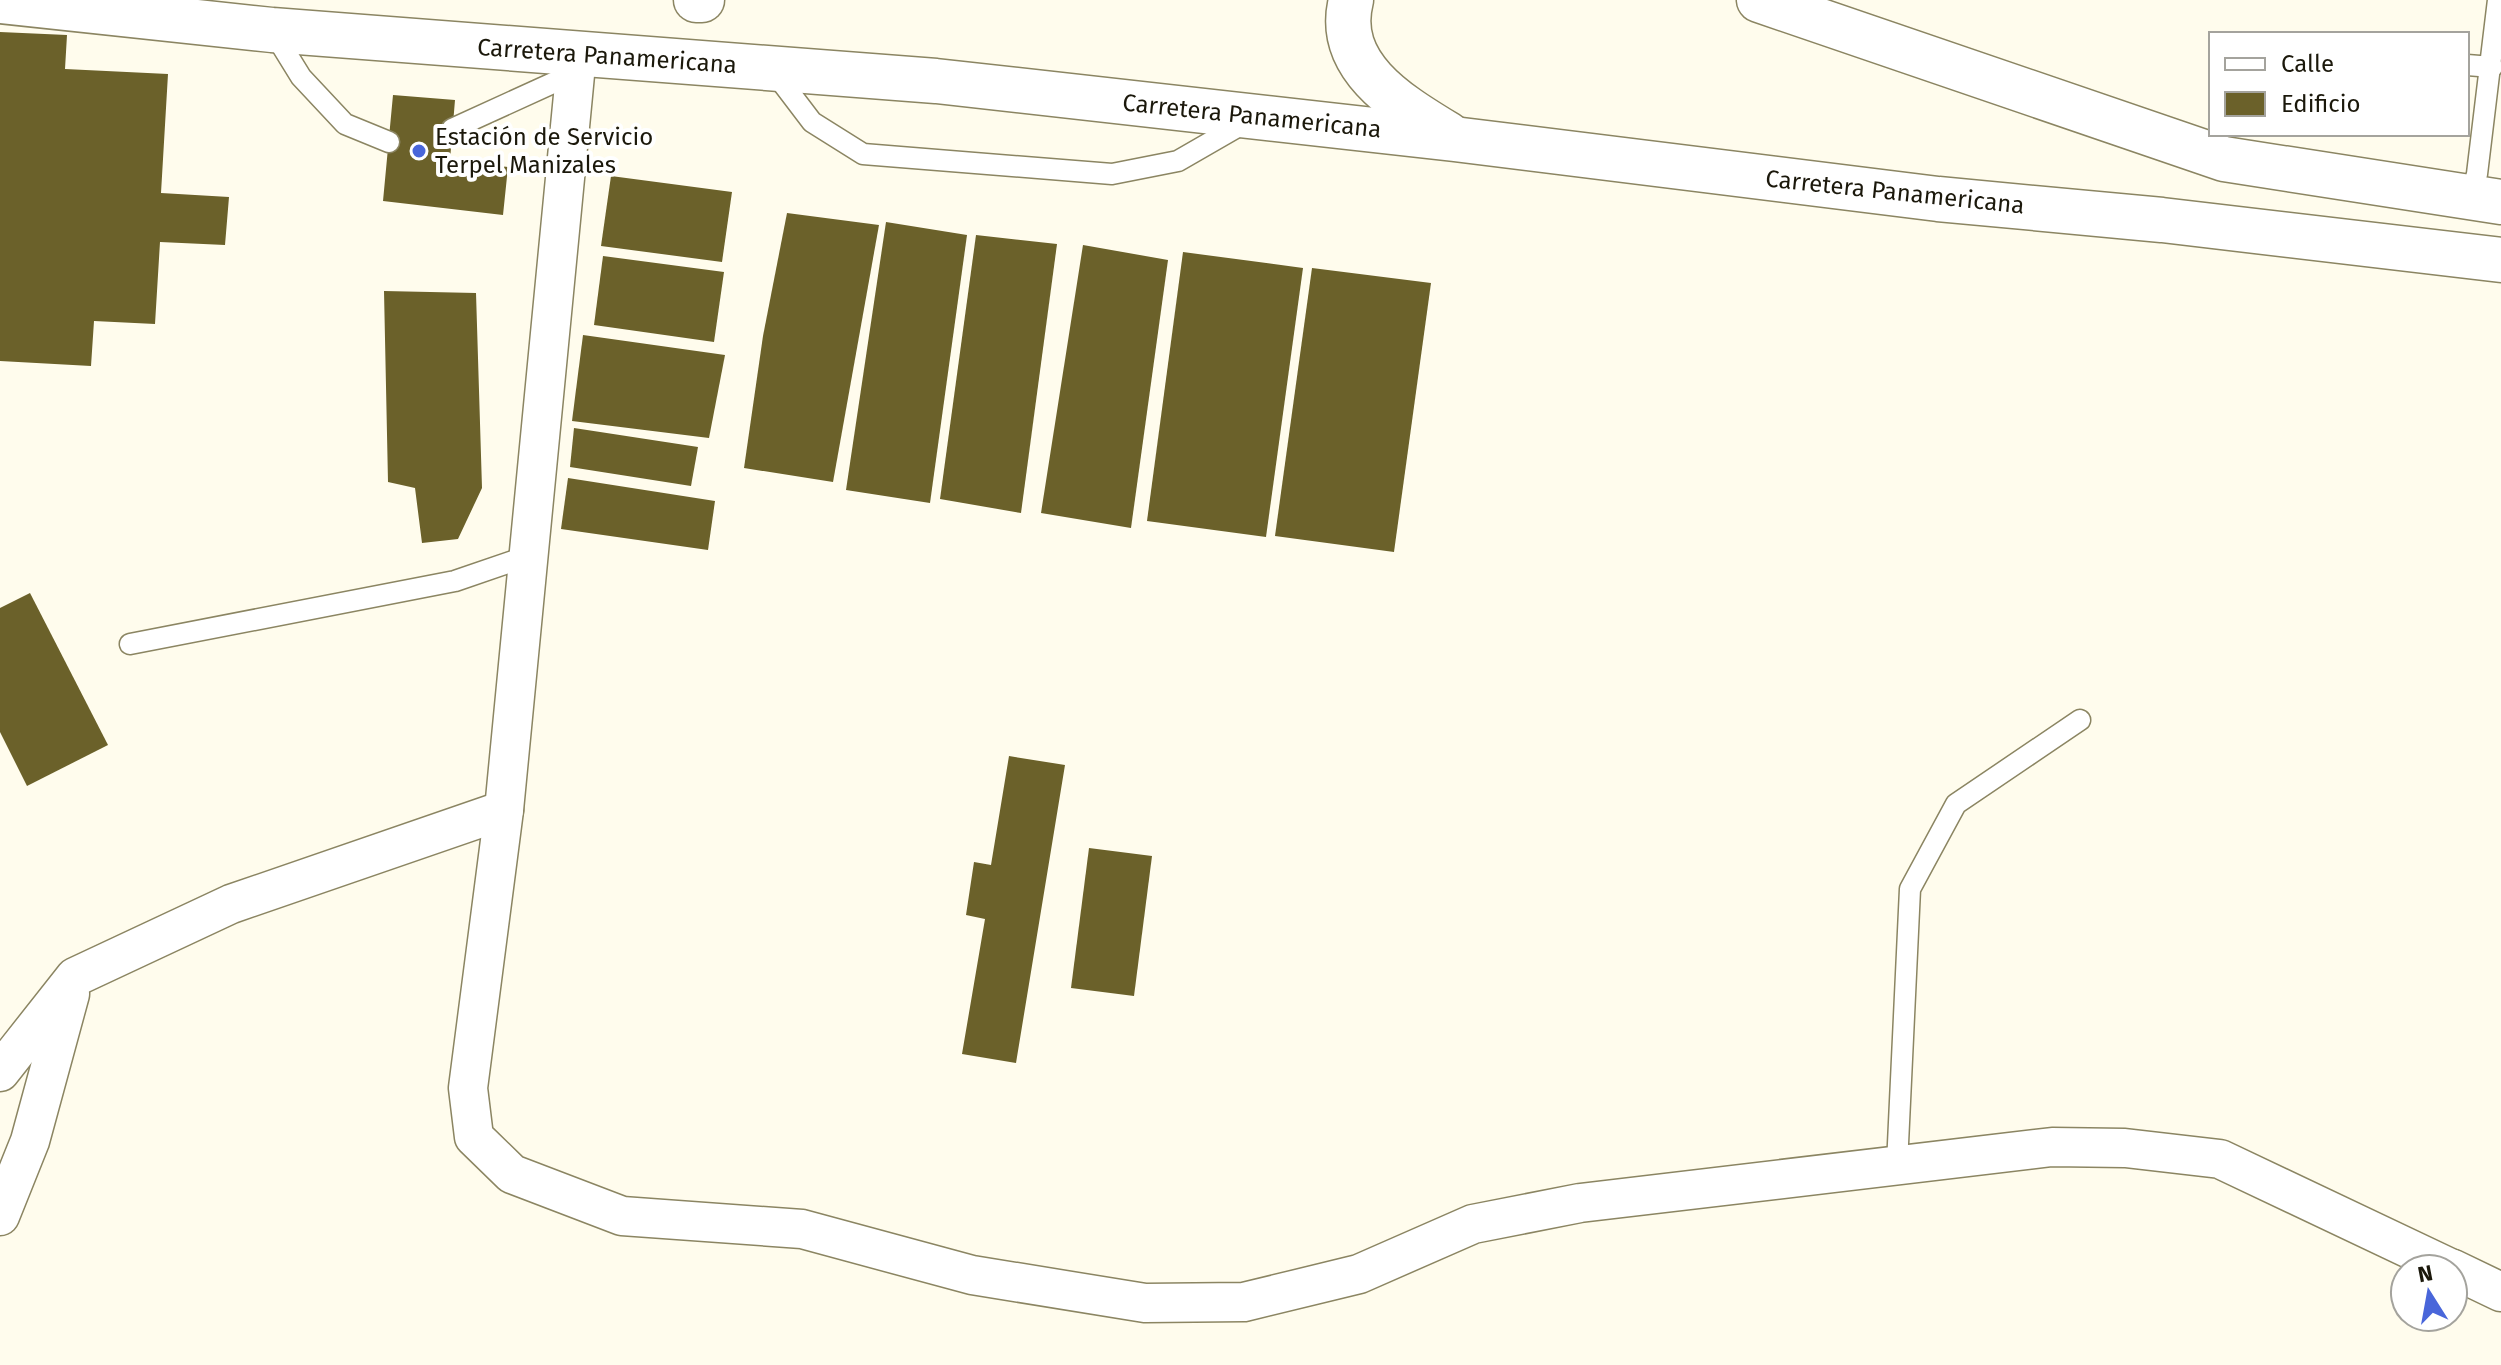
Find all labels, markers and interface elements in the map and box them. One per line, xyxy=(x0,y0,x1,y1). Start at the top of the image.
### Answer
legend xyxy=(2209,32,2469,136)
street label: Carretera Panamericana xyxy=(476,33,738,79)
text: Calle xyxy=(2281,50,2334,78)
street label: Carretera Panamericana xyxy=(1121,88,1383,144)
text: Edificio xyxy=(2281,90,2361,118)
place label: Estación de Servicio Terpel Manizales xyxy=(435,123,653,179)
marker: Estación de Servicio Terpel Manizales xyxy=(410,142,428,160)
street label: Carretera Panamericana xyxy=(1764,164,2026,220)
north arrow xyxy=(2389,1253,2469,1333)
text: N xyxy=(2416,1259,2435,1289)

